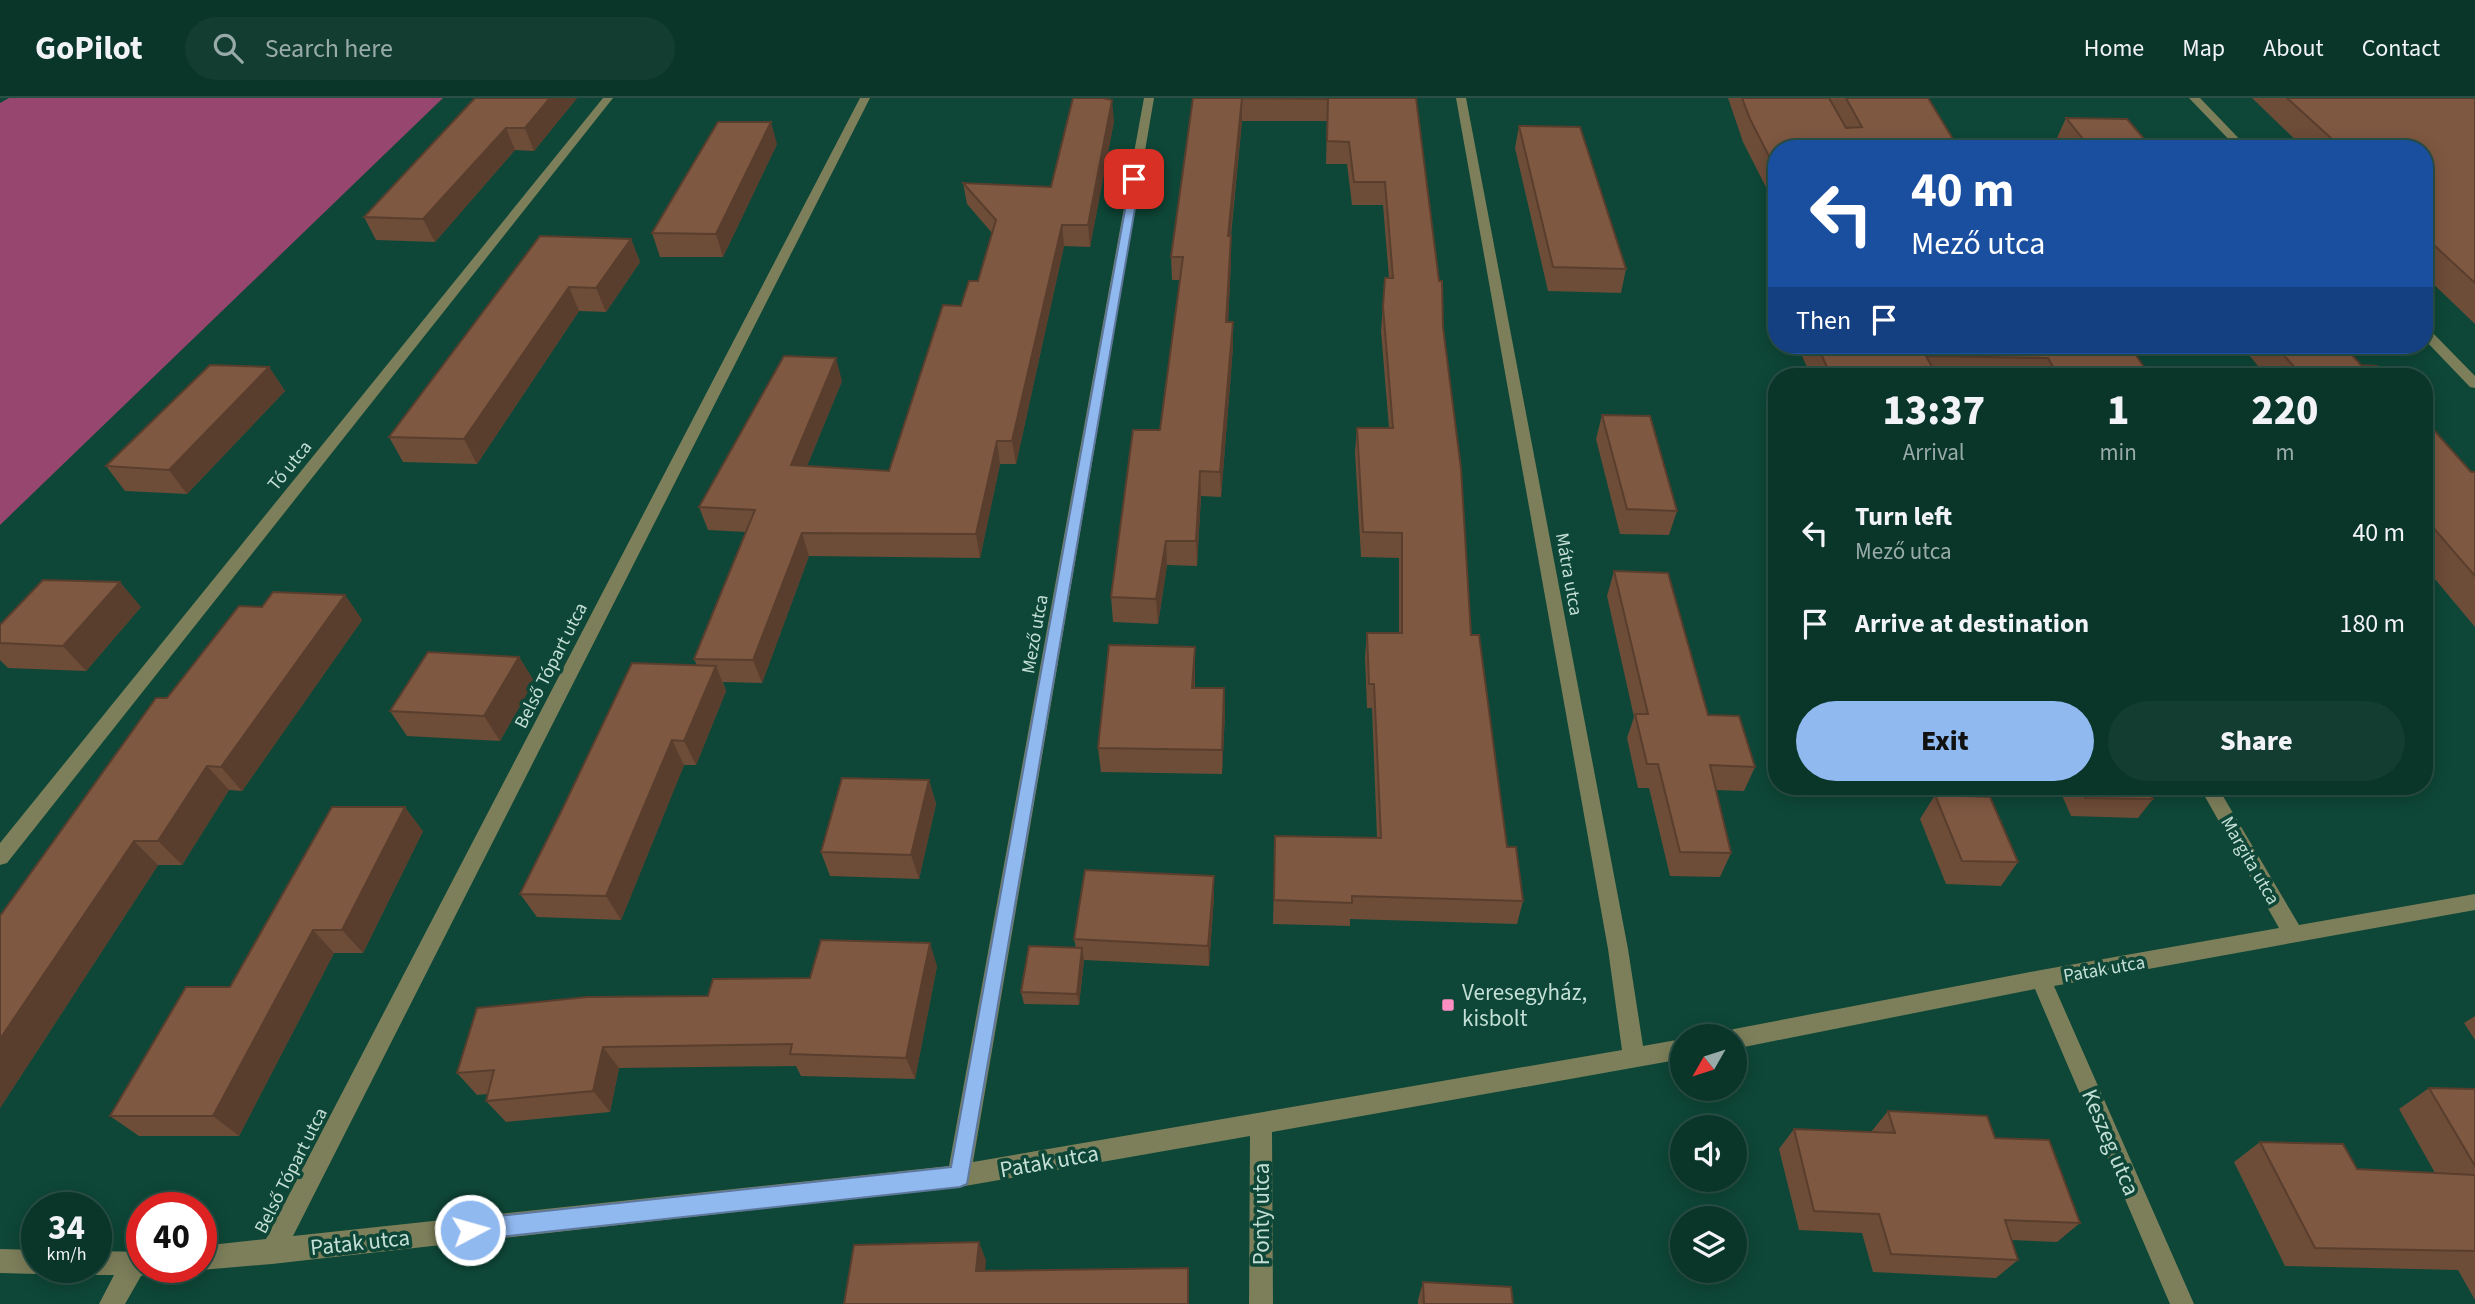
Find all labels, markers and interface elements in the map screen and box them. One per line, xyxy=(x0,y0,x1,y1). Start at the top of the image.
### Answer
search box xyxy=(185,17,675,80)
text: GoPilot xyxy=(35,25,143,72)
icon: search xyxy=(209,29,247,67)
text: Search here xyxy=(265,30,393,67)
text: Home xyxy=(2084,31,2144,66)
text: Map xyxy=(2182,31,2225,66)
text: About xyxy=(2263,31,2324,66)
text: Contact xyxy=(2362,31,2440,66)
pin xyxy=(1104,149,1164,209)
text: 40 m xyxy=(1911,156,2015,226)
icon: arrive xyxy=(1115,160,1153,198)
icon: left xyxy=(1796,168,1887,259)
text: Mező utca xyxy=(1911,221,2045,267)
icon: arrive xyxy=(1865,301,1903,339)
text: Then xyxy=(1796,302,1851,339)
text: 13:37 xyxy=(1882,381,1985,441)
text: 1 xyxy=(2107,381,2129,441)
text: 220 xyxy=(2251,381,2319,441)
street label: Tó utca xyxy=(262,435,319,497)
text: Arrival xyxy=(1903,436,1965,469)
text: min xyxy=(2100,436,2137,469)
text: m xyxy=(2275,436,2294,469)
text: Turn left xyxy=(1855,498,1952,535)
icon: left xyxy=(1796,514,1834,552)
text: 40 m xyxy=(2352,514,2405,551)
street label: Mátra utca xyxy=(1548,531,1589,618)
text: Mező utca xyxy=(1855,535,1952,568)
street label: Mező utca xyxy=(1015,593,1056,676)
street label: Belső Tópart utca xyxy=(508,598,595,733)
icon: arrive xyxy=(1796,605,1834,643)
text: Arrive at destination xyxy=(1855,605,2089,642)
text: 180 m xyxy=(2339,605,2405,642)
button: Exit xyxy=(1796,701,2094,781)
button: Share xyxy=(2108,701,2405,781)
street label: Margita utca xyxy=(2214,812,2286,910)
street label: Patak utca xyxy=(2061,949,2147,990)
place label: Veresegyház, kisbolt xyxy=(1462,976,1587,1035)
marker: Veresegyház, kisbolt xyxy=(1440,997,1456,1013)
north arrow xyxy=(1670,1024,1746,1101)
map controls xyxy=(1670,1024,1747,1283)
street label: Keszeg utca xyxy=(2073,1084,2148,1201)
street label: Belső Tópart utca xyxy=(248,1103,335,1238)
button: sound xyxy=(1670,1115,1747,1192)
street label: Patak utca xyxy=(997,1137,1101,1186)
street label: Ponty utca xyxy=(1245,1163,1278,1265)
speed limit sign: 40 xyxy=(126,1192,217,1283)
position arrow xyxy=(433,1193,507,1267)
text: 34 xyxy=(48,1203,85,1253)
button: layers xyxy=(1670,1206,1747,1283)
street label: Patak utca xyxy=(309,1221,412,1264)
text: km/h xyxy=(47,1242,86,1267)

